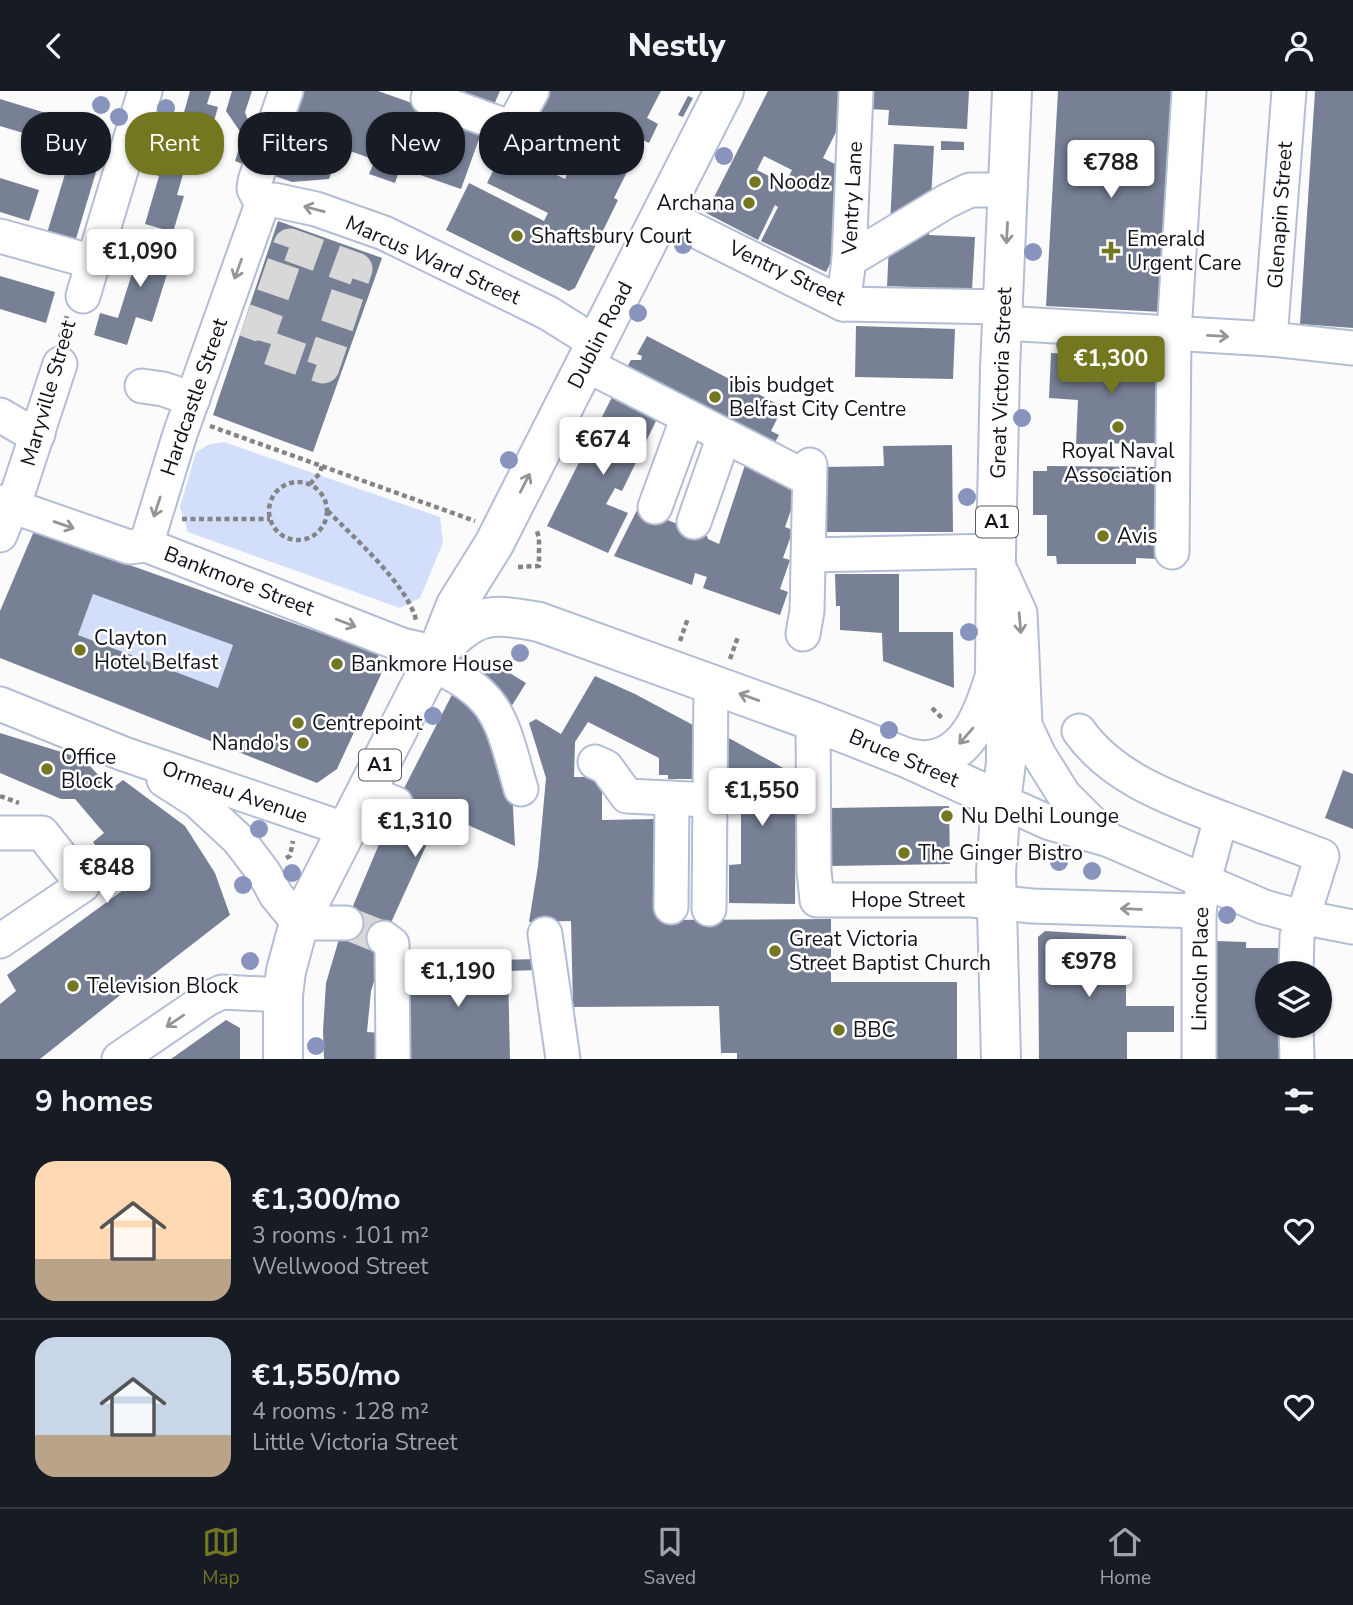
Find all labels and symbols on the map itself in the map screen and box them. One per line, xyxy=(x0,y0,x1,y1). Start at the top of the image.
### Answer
street label: Glenapin Street xyxy=(1261,140,1299,289)
street label: Ventry Lane xyxy=(835,141,869,256)
pin: €788 xyxy=(1070,141,1152,200)
place label: Noodz xyxy=(769,168,830,196)
marker: Noodz xyxy=(747,174,763,190)
place label: Archana xyxy=(656,189,735,217)
marker: Archana xyxy=(741,195,757,211)
one-way arrow xyxy=(304,202,326,215)
street label: Marcus Ward Street xyxy=(341,209,526,311)
one-way arrow xyxy=(1000,221,1013,243)
place label: Shaftsbury Court xyxy=(531,222,692,250)
place label: Emerald Urgent Care xyxy=(1127,225,1241,277)
marker: Shaftsbury Court xyxy=(509,228,525,244)
pin: €1,090 xyxy=(83,229,197,289)
street label: Ventry Street xyxy=(723,233,850,312)
marker: Emerald Urgent Care xyxy=(1101,241,1121,261)
one-way arrow xyxy=(231,257,244,279)
street label: Dublin Road xyxy=(561,277,639,393)
street label: Great Victoria Street xyxy=(984,286,1018,479)
street label: Hardcastle Street xyxy=(154,314,234,479)
street label: Maryville Street xyxy=(14,316,82,469)
one-way arrow xyxy=(1206,330,1228,343)
pin: €1,300 xyxy=(1054,337,1168,396)
place label: ibis budget Belfast City Centre xyxy=(729,371,906,423)
marker: ibis budget Belfast City Centre xyxy=(707,389,723,405)
pin: €674 xyxy=(562,417,644,477)
marker: Royal Naval Association xyxy=(1110,419,1126,435)
place label: Royal Naval Association xyxy=(1061,437,1175,489)
one-way arrow xyxy=(518,474,532,494)
one-way arrow xyxy=(150,496,163,518)
road number: A1 xyxy=(976,507,1018,537)
one-way arrow xyxy=(53,520,75,532)
place label: Avis xyxy=(1117,522,1158,550)
marker: Avis xyxy=(1095,528,1111,544)
street label: Bankmore Street xyxy=(160,540,319,623)
one-way arrow xyxy=(1014,612,1027,634)
one-way arrow xyxy=(335,617,357,630)
place label: Clayton Hotel Belfast xyxy=(94,624,219,676)
marker: Clayton Hotel Belfast xyxy=(72,642,88,658)
place label: Bankmore House xyxy=(351,650,513,678)
marker: Bankmore House xyxy=(329,656,345,672)
one-way arrow xyxy=(739,690,761,702)
place label: Centrepoint xyxy=(312,709,423,737)
marker: Centrepoint xyxy=(290,715,306,731)
street label: Bruce Street xyxy=(845,722,964,794)
one-way arrow xyxy=(958,727,975,744)
place label: Nando's xyxy=(212,729,289,757)
marker: Nando's xyxy=(295,735,311,751)
place label: Office Block xyxy=(61,743,116,795)
road number: A1 xyxy=(359,750,401,781)
street label: Ormeau Avenue xyxy=(158,754,312,830)
marker: Office Block xyxy=(39,761,55,777)
pin: €1,550 xyxy=(705,769,819,828)
pin: €1,310 xyxy=(358,799,472,859)
place label: Nu Delhi Lounge xyxy=(961,802,1119,830)
marker: Nu Delhi Lounge xyxy=(939,808,955,824)
place label: The Ginger Bistro xyxy=(918,839,1083,867)
pin: €848 xyxy=(66,845,148,905)
marker: The Ginger Bistro xyxy=(896,845,912,861)
street label: Hope Street xyxy=(851,886,966,914)
one-way arrow xyxy=(1120,902,1143,915)
street label: Lincoln Place xyxy=(1185,907,1215,1031)
place label: Great Victoria Street Baptist Church xyxy=(789,925,991,977)
pin: €978 xyxy=(1048,939,1130,999)
marker: Great Victoria Street Baptist Church xyxy=(767,943,783,959)
pin: €1,190 xyxy=(401,949,515,1009)
place label: Television Block xyxy=(87,972,239,1000)
marker: Television Block xyxy=(65,978,81,994)
one-way arrow xyxy=(165,1014,185,1028)
place label: BBC xyxy=(853,1016,896,1044)
marker: BBC xyxy=(831,1022,847,1038)

